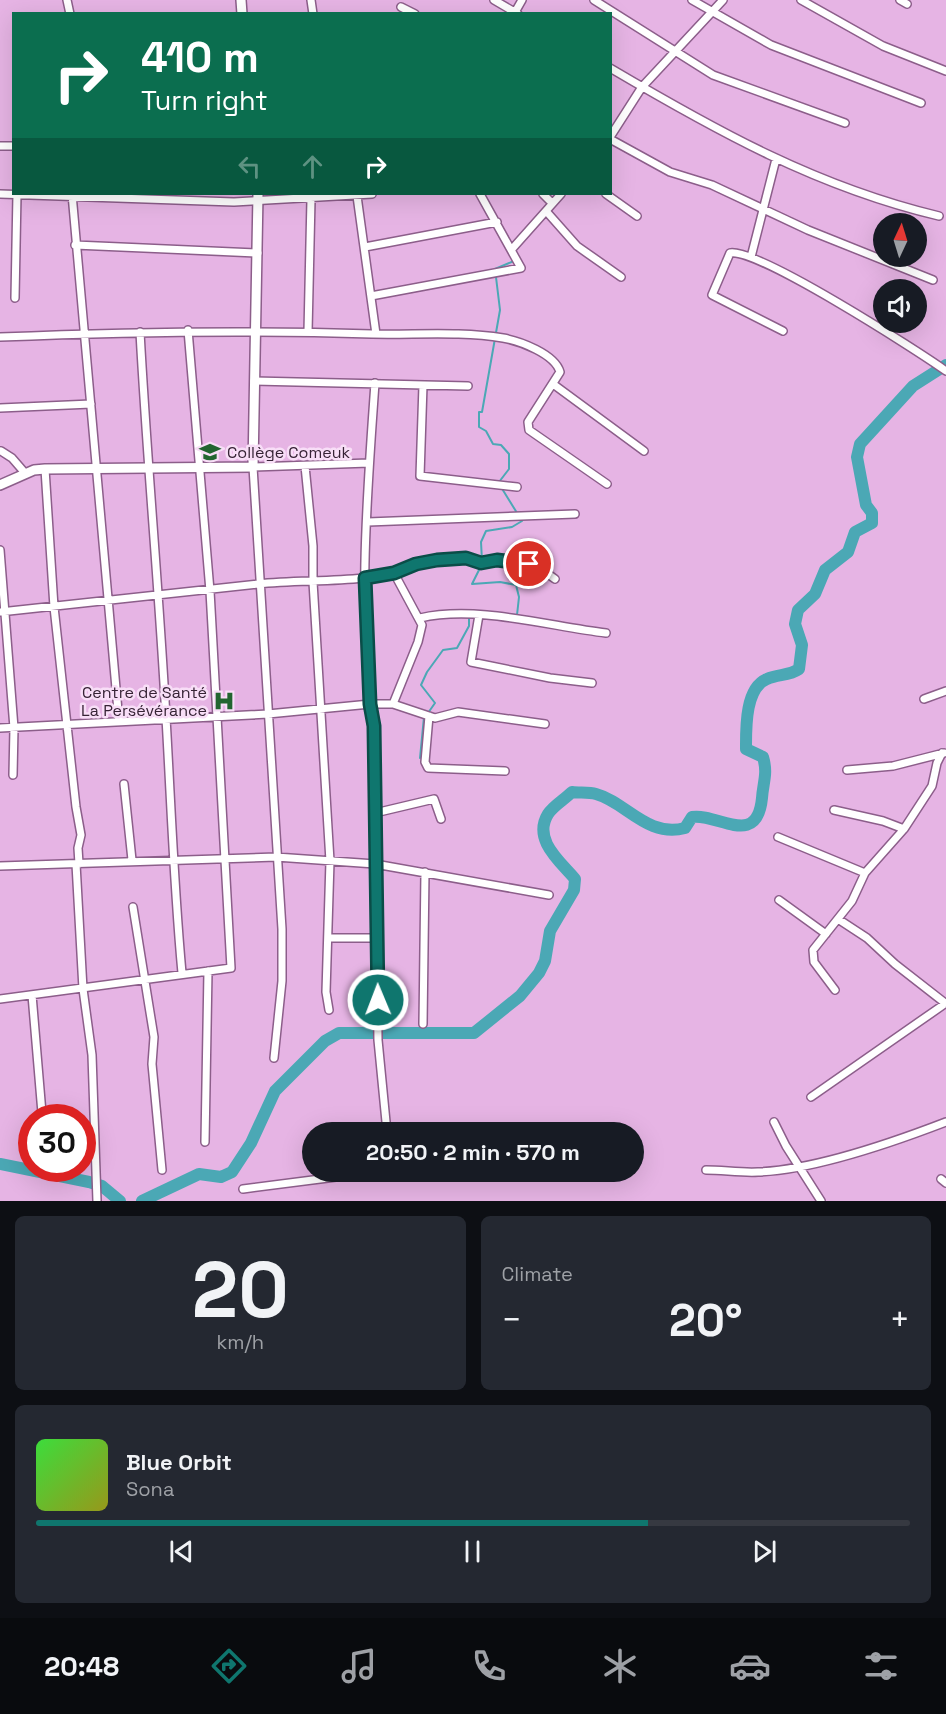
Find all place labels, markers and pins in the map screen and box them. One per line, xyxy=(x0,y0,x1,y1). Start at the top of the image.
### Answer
school or university icon: Collège Comeuk xyxy=(198,440,222,464)
place label: Collège Comeuk xyxy=(227,442,351,463)
pin xyxy=(503,538,554,589)
place label: Centre de Santé La Persévérance xyxy=(81,682,207,721)
hospital icon: Centre de Santé La Persévérance xyxy=(212,689,236,713)

